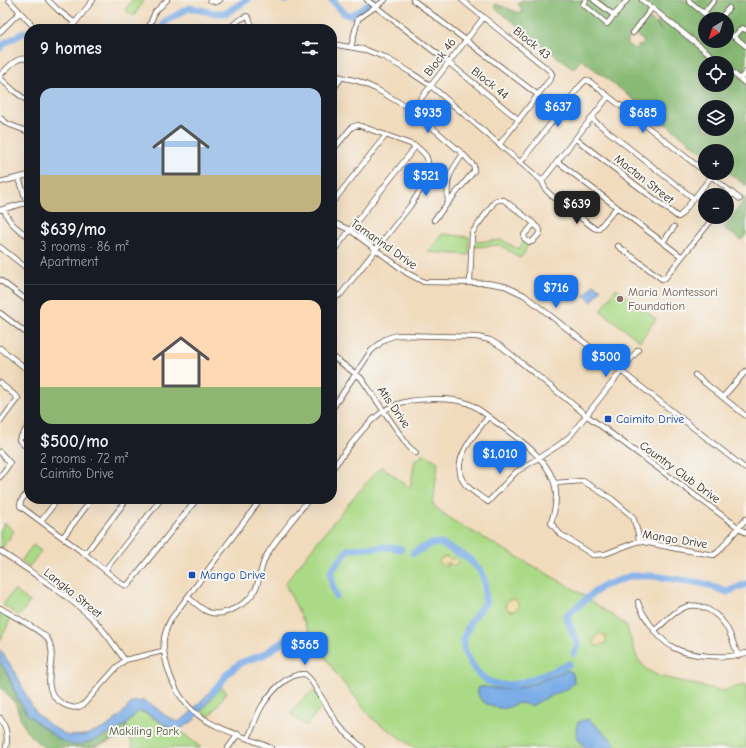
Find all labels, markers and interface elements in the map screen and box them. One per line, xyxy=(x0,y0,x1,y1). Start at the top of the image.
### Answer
north arrow xyxy=(698,12,734,48)
map controls xyxy=(698,12,734,224)
street label: Block 43 xyxy=(511,24,553,62)
street label: Block 46 xyxy=(421,35,459,79)
icon: filters xyxy=(299,37,321,59)
text: 9 homes xyxy=(40,39,102,58)
button: locate xyxy=(698,56,734,92)
street label: Block 44 xyxy=(469,64,512,102)
pin: $637 xyxy=(534,94,582,128)
text: $637 xyxy=(545,99,571,114)
pin: $935 xyxy=(404,100,452,134)
pin: $685 xyxy=(619,100,667,134)
button: layers xyxy=(698,100,734,136)
text: $935 xyxy=(414,105,442,120)
text: $685 xyxy=(629,105,657,120)
icon: home xyxy=(145,114,217,186)
button: + xyxy=(698,144,734,180)
street label: Mactan Street xyxy=(611,151,677,207)
pin: $521 xyxy=(402,163,450,197)
text: $521 xyxy=(413,168,439,183)
button: − xyxy=(698,188,734,224)
pin: $639 xyxy=(553,191,601,225)
text: $639 xyxy=(563,196,591,211)
street label: Tamarind Drive xyxy=(348,216,420,272)
text: $639/mo xyxy=(40,220,106,239)
text: 3 rooms · 86 m² xyxy=(40,239,129,254)
text: Apartment xyxy=(40,254,98,269)
pin: $716 xyxy=(532,275,580,309)
text: $716 xyxy=(543,280,569,295)
place label: Maria Montessori Foundation xyxy=(628,285,718,313)
marker: Maria Montessori Foundation xyxy=(615,294,625,304)
icon: home xyxy=(145,326,217,398)
pin: $500 xyxy=(582,344,630,378)
text: $500 xyxy=(591,349,621,364)
street label: Atis Drive xyxy=(375,383,413,431)
place label: Caimito Drive xyxy=(616,412,684,426)
marker: Caimito Drive xyxy=(603,414,613,424)
text: $500/mo xyxy=(40,432,108,451)
street label: Country Club Drive xyxy=(637,438,723,506)
pin: $1,010 xyxy=(467,441,533,475)
text: $1,010 xyxy=(482,446,518,461)
text: 2 rooms · 72 m² xyxy=(40,451,128,466)
text: Caimito Drive xyxy=(40,466,114,481)
street label: Mango Drive xyxy=(642,527,708,551)
street label: Langka Street xyxy=(41,565,105,621)
place label: Mango Drive xyxy=(200,568,265,582)
marker: Mango Drive xyxy=(187,570,197,580)
pin: $565 xyxy=(281,632,329,666)
text: $565 xyxy=(291,637,319,652)
park label: Makiling Park xyxy=(109,724,179,738)

